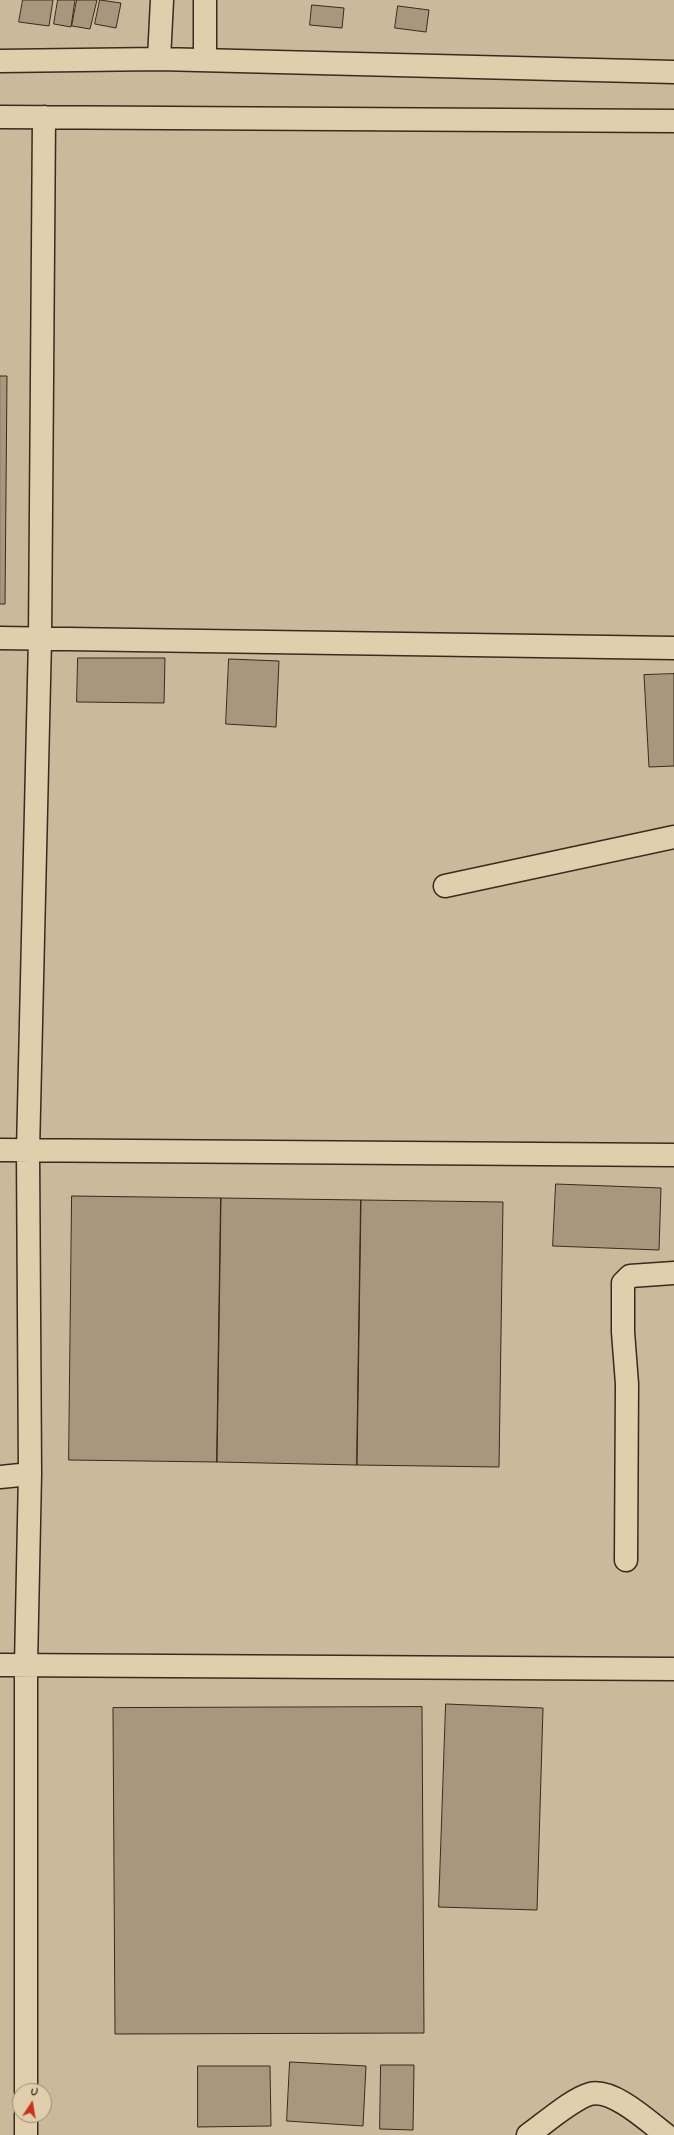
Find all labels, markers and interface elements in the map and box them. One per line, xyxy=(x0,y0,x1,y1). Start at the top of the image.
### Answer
north arrow xyxy=(12,2083,52,2123)
text: U xyxy=(29,2085,39,2100)

